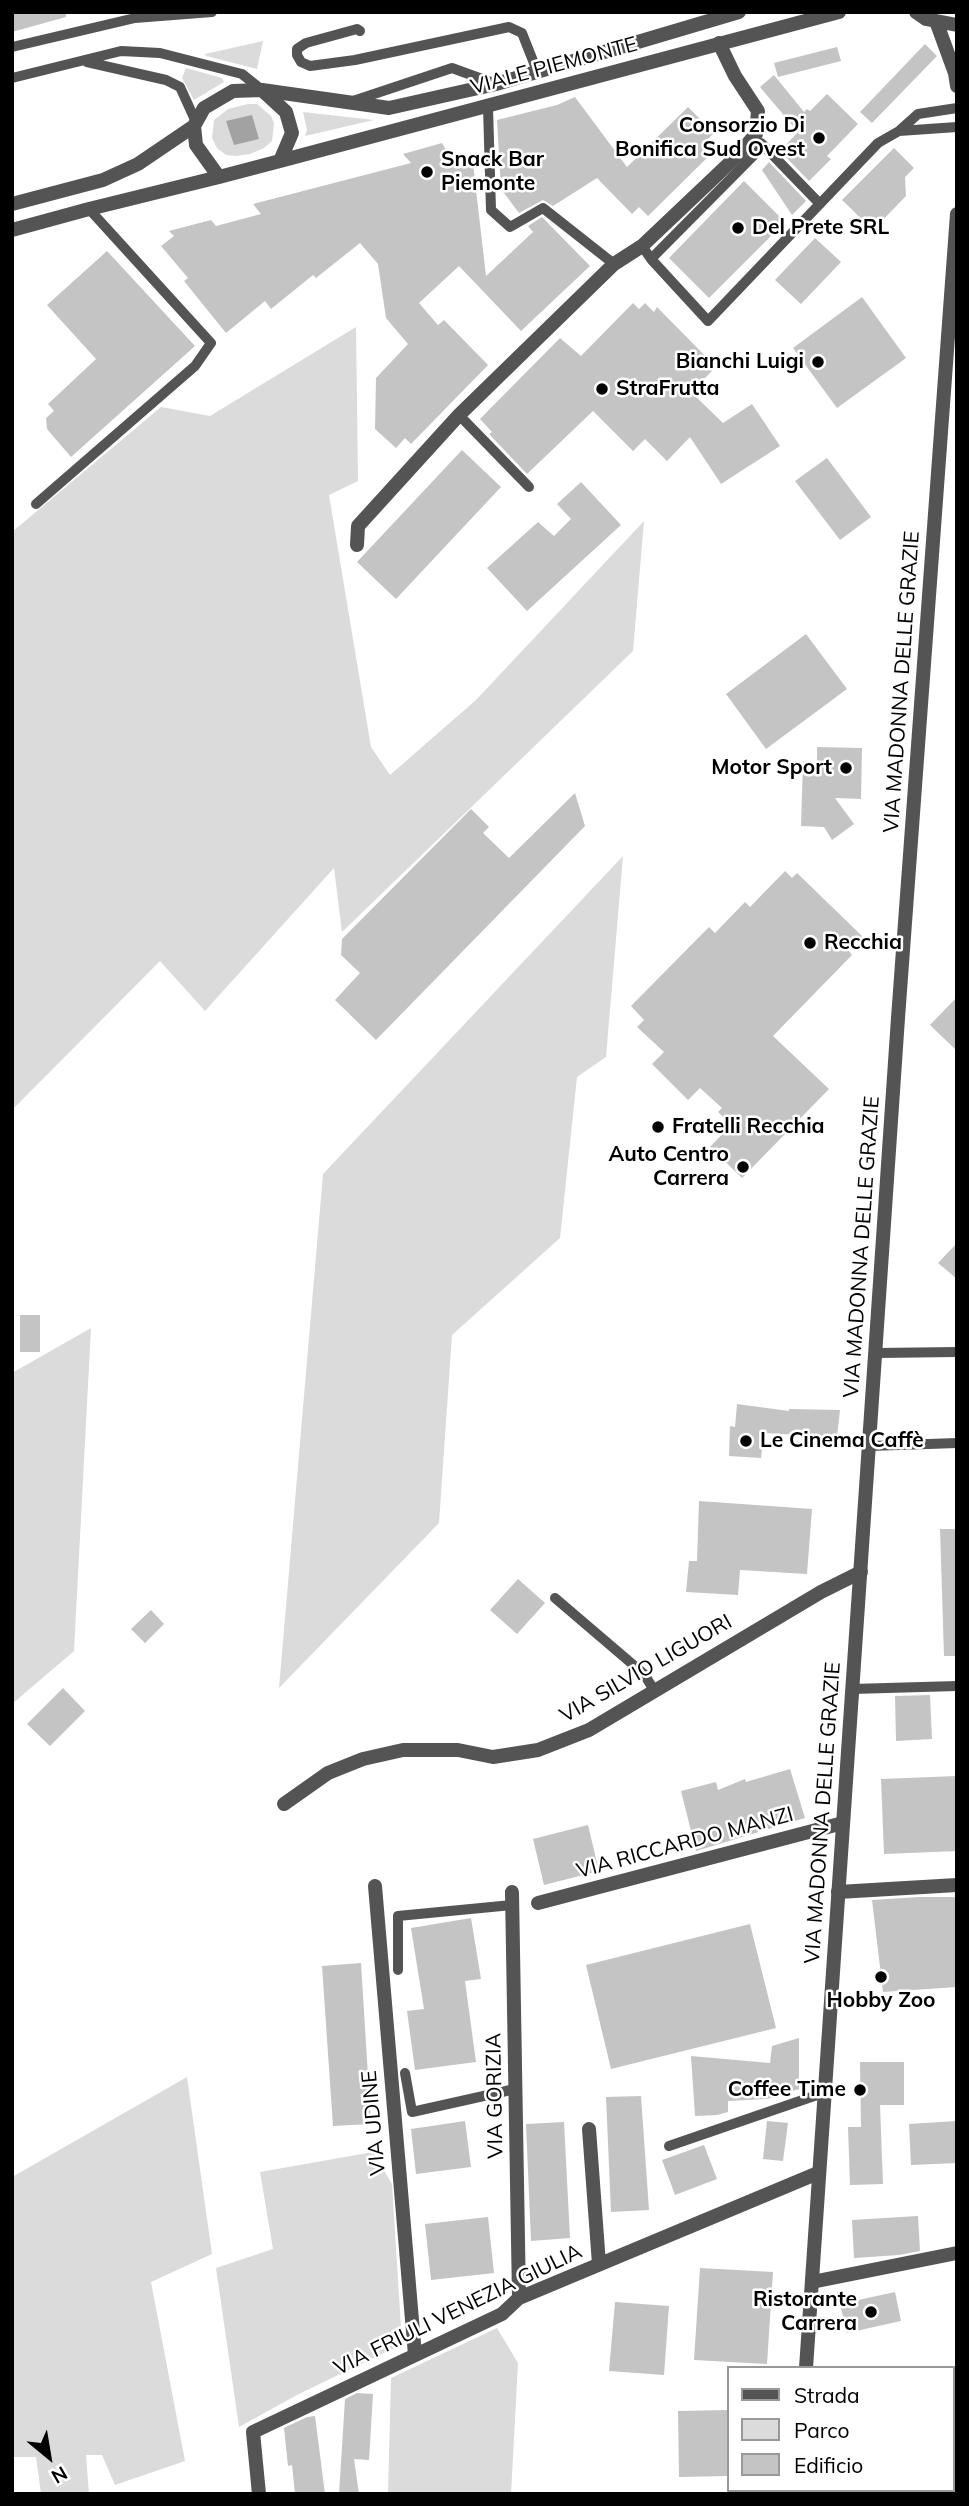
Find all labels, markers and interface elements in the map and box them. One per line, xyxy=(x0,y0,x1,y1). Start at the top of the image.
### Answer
street label: VIALE PIEMONTE xyxy=(468,32,640,100)
place label: Consorzio Di Bonifica Sud Ovest xyxy=(615,113,805,163)
marker: Consorzio Di Bonifica Sud Ovest xyxy=(811,130,827,146)
place label: Snack Bar Piemonte xyxy=(441,147,544,197)
marker: Snack Bar Piemonte xyxy=(419,164,435,180)
place label: Del Prete SRL xyxy=(752,215,889,241)
marker: Del Prete SRL xyxy=(730,220,746,236)
place label: Bianchi Luigi xyxy=(676,349,804,375)
marker: Bianchi Luigi xyxy=(810,354,826,370)
place label: StraFrutta xyxy=(616,376,719,402)
marker: StraFrutta xyxy=(594,381,610,397)
street label: VIA MADONNA DELLE GRAZIE xyxy=(879,530,925,834)
place label: Motor Sport xyxy=(711,755,832,781)
marker: Motor Sport xyxy=(838,760,854,776)
place label: Recchia xyxy=(824,930,902,956)
marker: Recchia xyxy=(802,935,818,951)
street label: VIA MADONNA DELLE GRAZIE xyxy=(839,1095,885,1399)
place label: Fratelli Recchia xyxy=(672,1114,825,1140)
marker: Fratelli Recchia xyxy=(650,1119,666,1135)
place label: Auto Centro Carrera xyxy=(608,1142,729,1192)
marker: Auto Centro Carrera xyxy=(735,1159,751,1175)
place label: Le Cinema Caffè xyxy=(760,1428,924,1454)
marker: Le Cinema Caffè xyxy=(738,1433,754,1449)
street label: VIA SILVIO LIGUORI xyxy=(555,1609,737,1729)
street label: VIA MADONNA DELLE GRAZIE xyxy=(800,1661,846,1965)
street label: VIA RICCARDO MANZI xyxy=(574,1802,796,1884)
marker: Hobby Zoo xyxy=(873,1969,889,1985)
place label: Hobby Zoo xyxy=(827,1988,935,2014)
street label: VIA GORIZIA xyxy=(481,2033,509,2159)
street label: VIA UDINE xyxy=(357,2069,391,2177)
place label: Coffee Time xyxy=(728,2077,846,2103)
marker: Coffee Time xyxy=(852,2082,868,2098)
street label: VIA FRIULI VENEZIA GIULIA xyxy=(330,2239,586,2381)
place label: Ristorante Carrera xyxy=(753,2287,857,2337)
marker: Ristorante Carrera xyxy=(863,2304,879,2320)
legend xyxy=(727,2366,955,2492)
text: Strada xyxy=(794,2382,860,2408)
text: Parco xyxy=(794,2417,849,2443)
north arrow xyxy=(14,2422,84,2492)
text: Edificio xyxy=(794,2452,863,2478)
text: N xyxy=(47,2461,72,2489)

